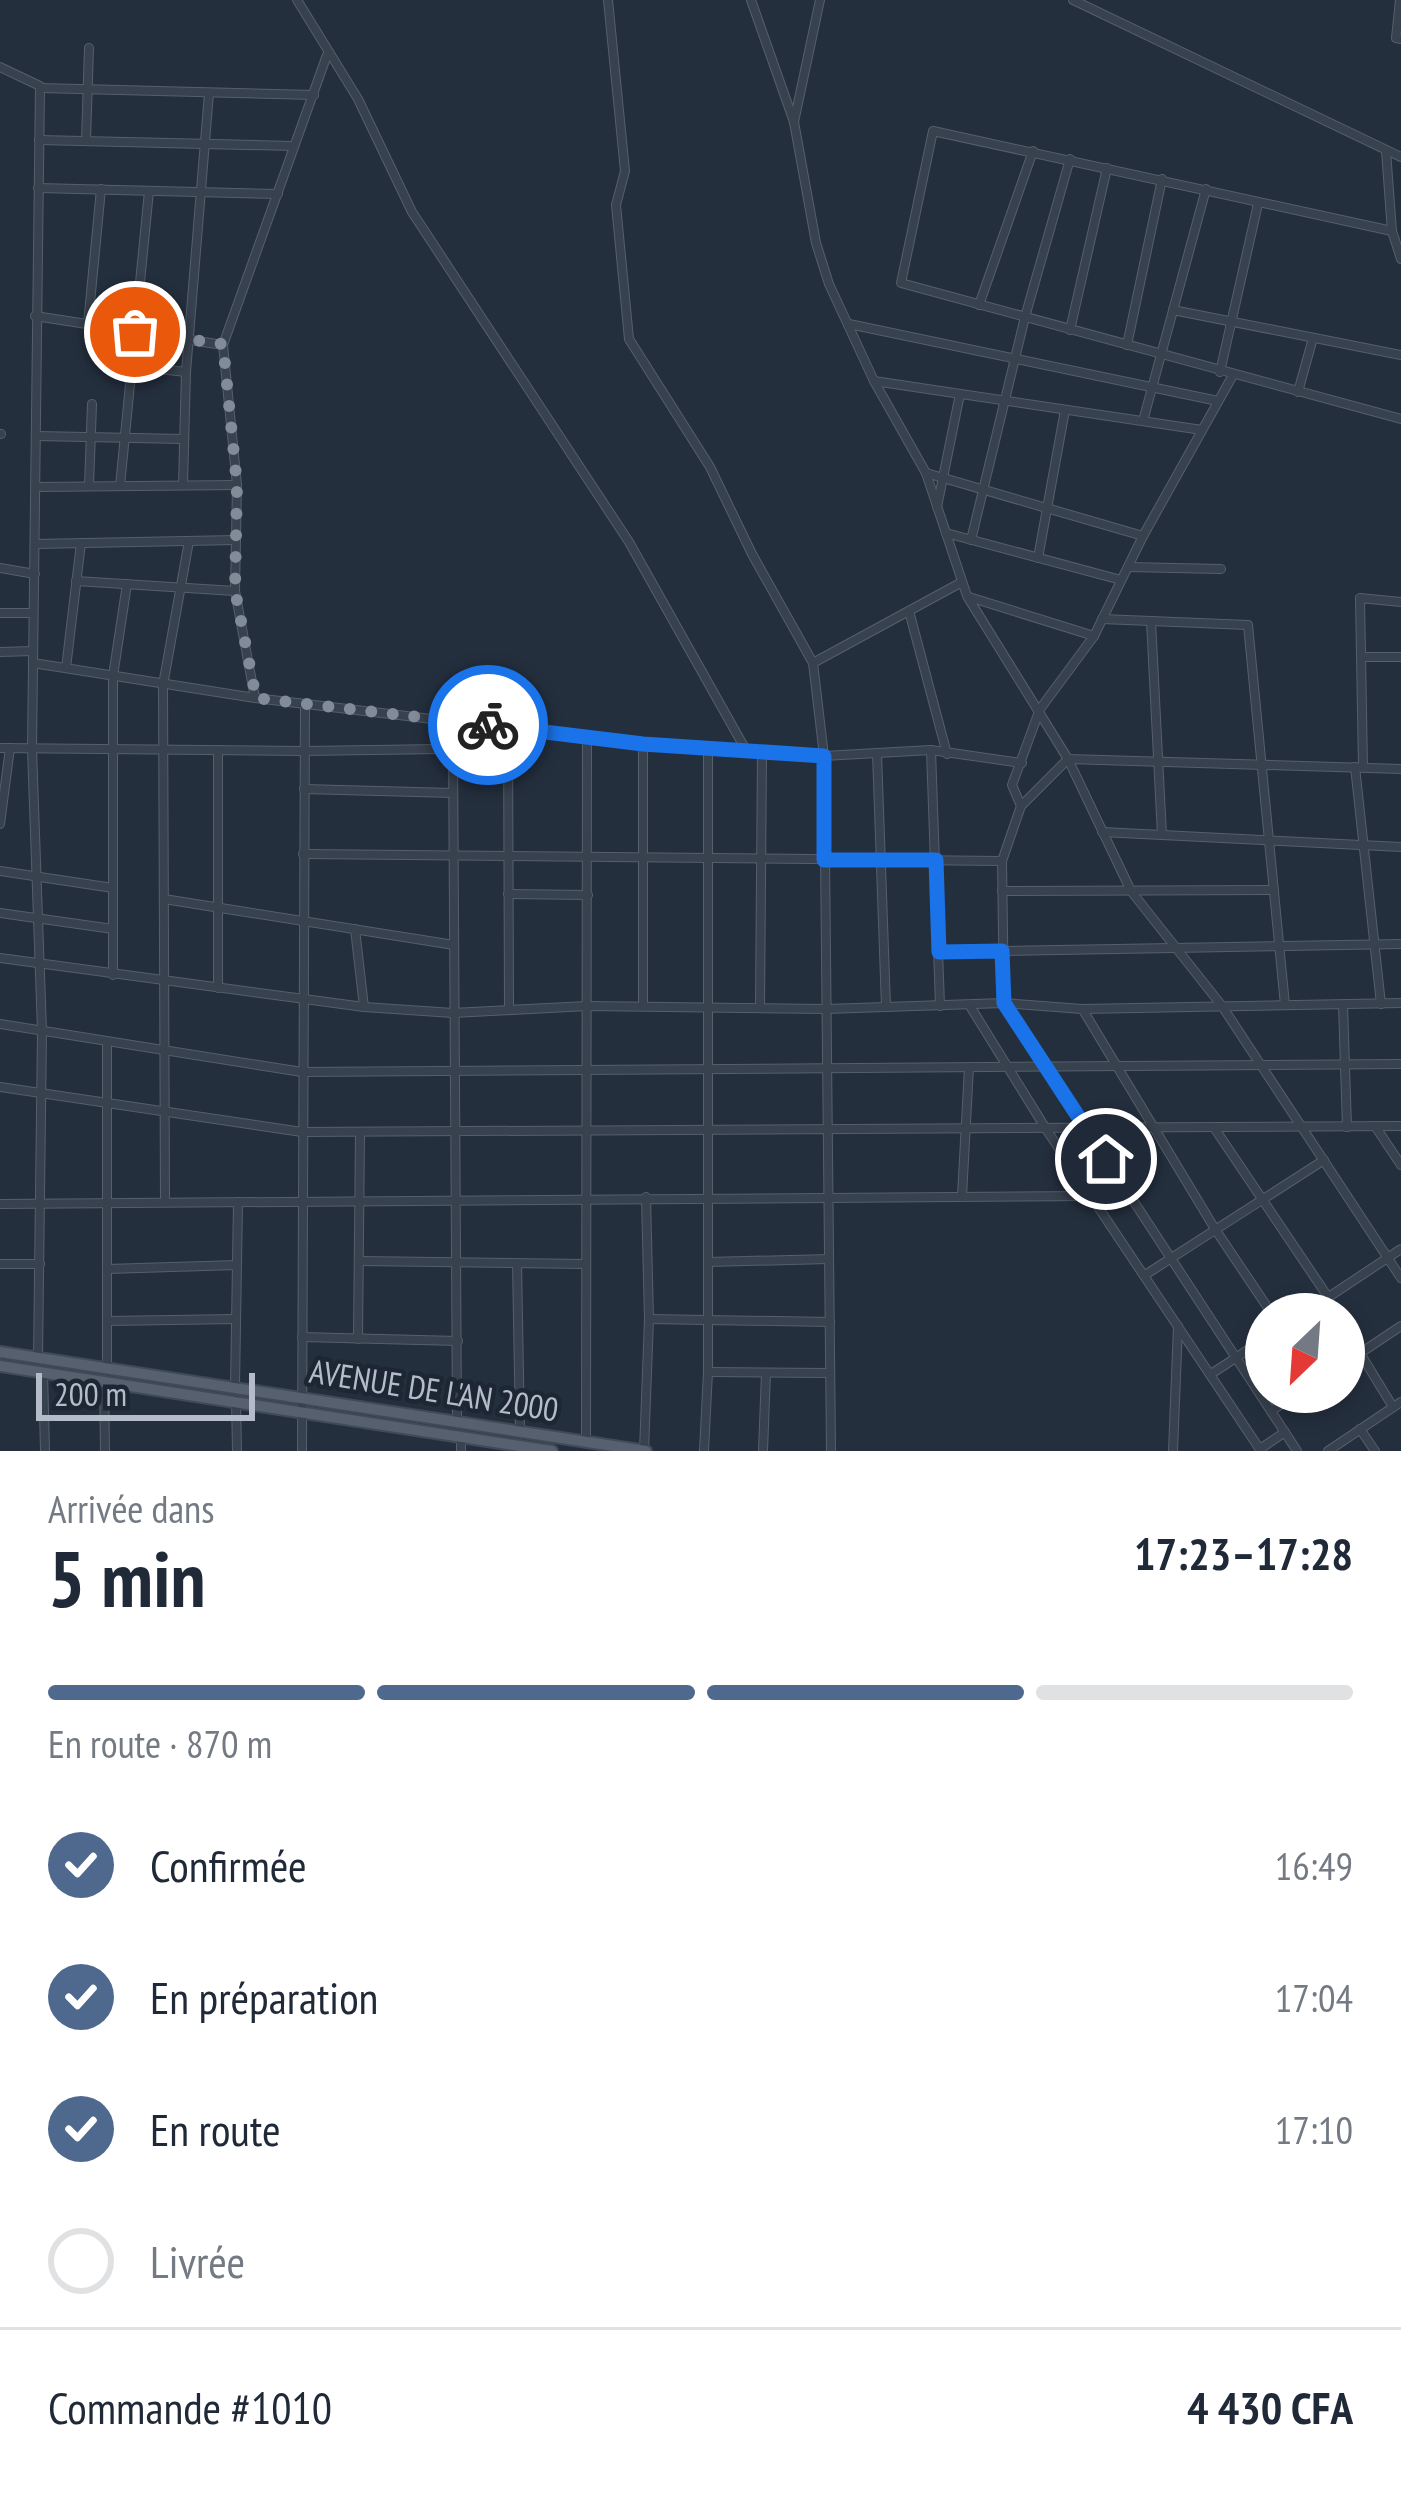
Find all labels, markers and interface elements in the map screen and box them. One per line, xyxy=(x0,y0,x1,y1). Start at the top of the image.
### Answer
pin xyxy=(84,281,186,383)
icon: bag xyxy=(102,299,168,365)
courier xyxy=(428,665,548,785)
icon: bike xyxy=(455,692,521,758)
pin xyxy=(1055,1108,1157,1210)
icon: home xyxy=(1073,1126,1139,1192)
north arrow xyxy=(1245,1293,1365,1413)
map controls xyxy=(1245,1293,1365,1413)
street label: AVENUE DE L'AN 2000 xyxy=(307,1349,561,1430)
scale bar xyxy=(36,1367,255,1420)
text: 200 m xyxy=(54,1372,127,1415)
text: Arrivée dans xyxy=(48,1483,214,1534)
text: 17:23–17:28 xyxy=(1134,1524,1353,1582)
text: 5 min xyxy=(48,1528,206,1629)
text: En route · 870 m xyxy=(48,1718,272,1769)
icon: check xyxy=(48,1832,114,1898)
text: Confirmée xyxy=(150,1836,307,1894)
text: 16:49 xyxy=(1275,1840,1353,1891)
icon: check xyxy=(48,1964,114,2030)
text: En préparation xyxy=(150,1968,378,2026)
text: 17:04 xyxy=(1275,1972,1353,2023)
icon: check xyxy=(48,2096,114,2162)
text: En route xyxy=(150,2100,281,2158)
text: 17:10 xyxy=(1275,2104,1353,2155)
text: Livrée xyxy=(150,2232,245,2290)
text: Commande #1010 xyxy=(48,2378,332,2436)
text: 4 430 CFA xyxy=(1187,2378,1353,2436)

